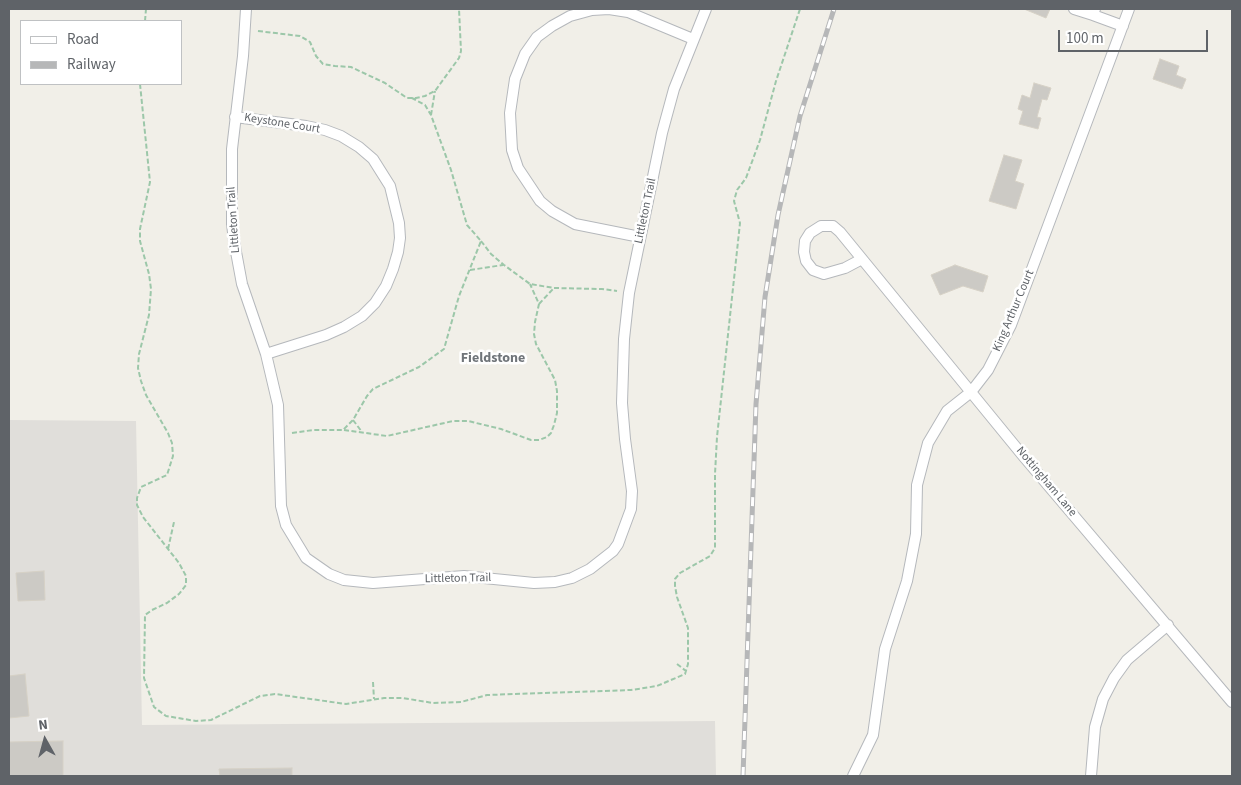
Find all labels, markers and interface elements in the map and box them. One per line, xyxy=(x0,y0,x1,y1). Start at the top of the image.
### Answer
legend xyxy=(20,20,182,85)
scale bar xyxy=(1061,20,1211,52)
text: 100 m xyxy=(1066,28,1104,49)
text: Road xyxy=(67,29,99,50)
text: Railway xyxy=(67,54,116,75)
street label: Keystone Court xyxy=(243,111,321,137)
street label: Littleton Trail xyxy=(632,177,660,245)
street label: Littleton Trail xyxy=(224,186,244,254)
street label: King Arthur Court xyxy=(990,268,1038,354)
district label: Fieldstone xyxy=(461,351,525,367)
street label: Nottingham Lane xyxy=(1013,444,1079,520)
street label: Littleton Trail xyxy=(425,571,491,587)
north arrow xyxy=(20,715,70,765)
text: N xyxy=(37,715,49,736)

